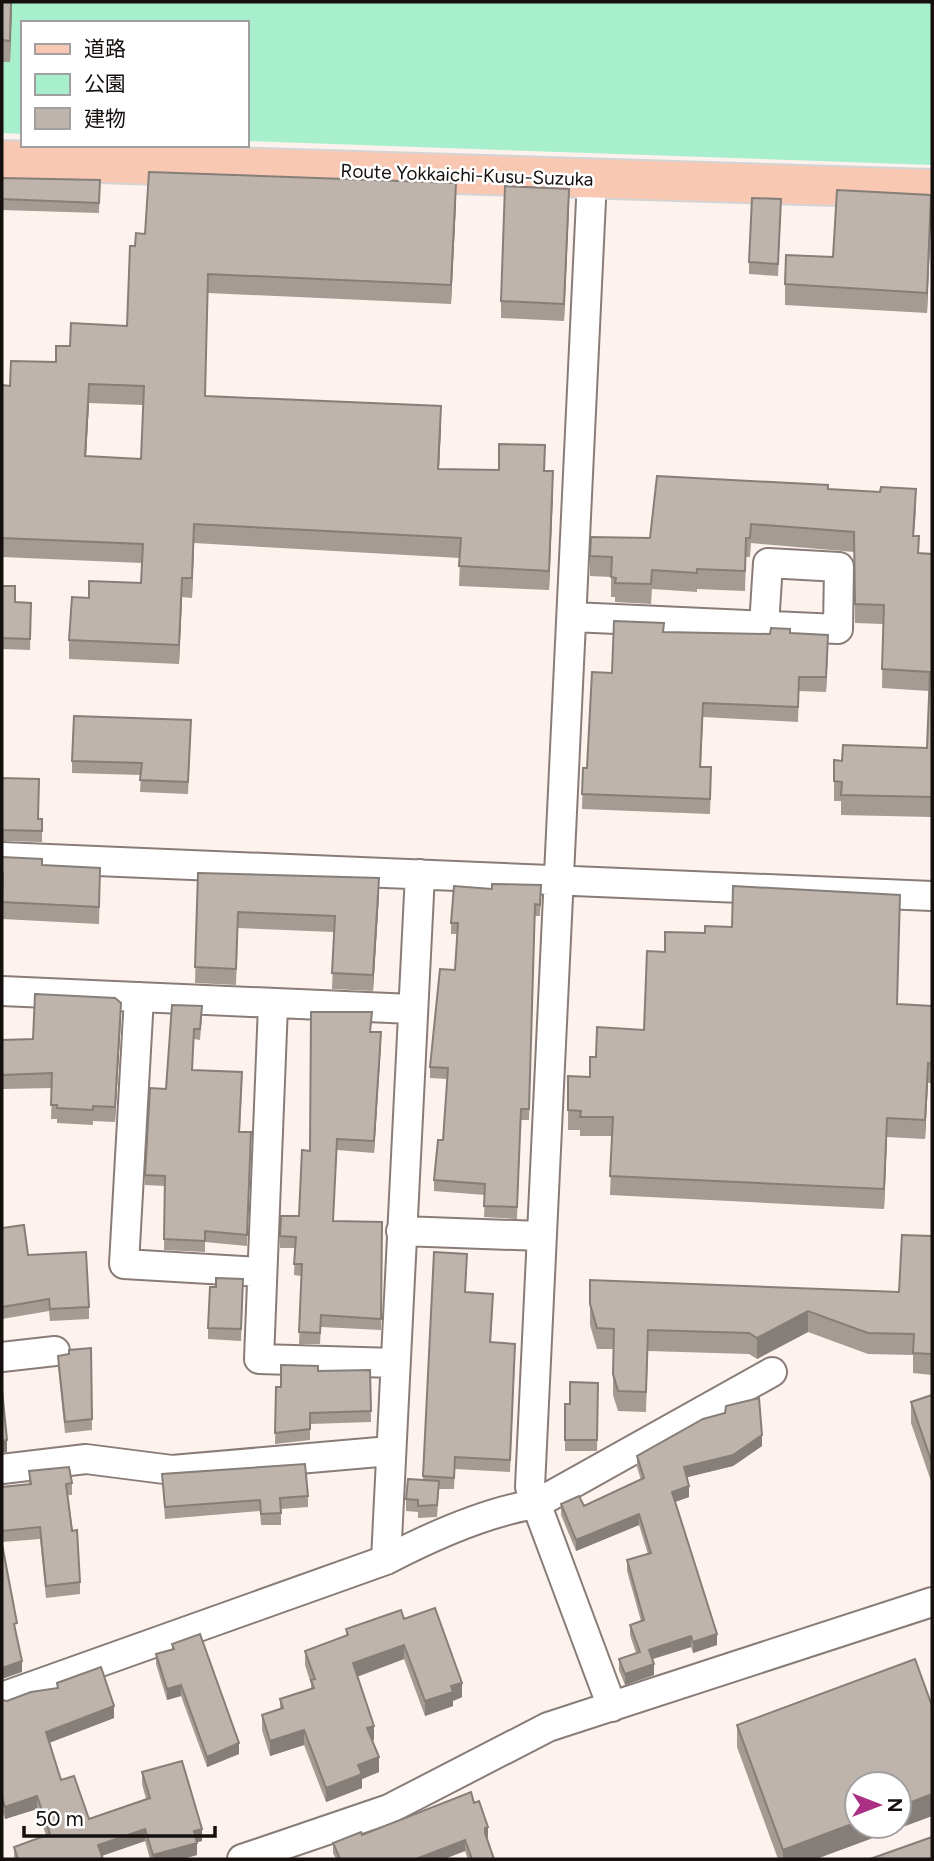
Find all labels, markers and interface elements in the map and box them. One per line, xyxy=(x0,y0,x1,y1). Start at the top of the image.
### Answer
legend xyxy=(21,21,248,147)
text: 道路 xyxy=(84,36,126,61)
text: 公園 xyxy=(84,71,126,96)
text: 建物 xyxy=(84,106,126,131)
street label: Route Yokkaichi-Kusu-Suzuka xyxy=(340,159,594,191)
north arrow xyxy=(843,1770,913,1840)
scale bar xyxy=(24,1794,215,1838)
text: N xyxy=(883,1798,906,1812)
text: 50 m xyxy=(35,1806,84,1831)

